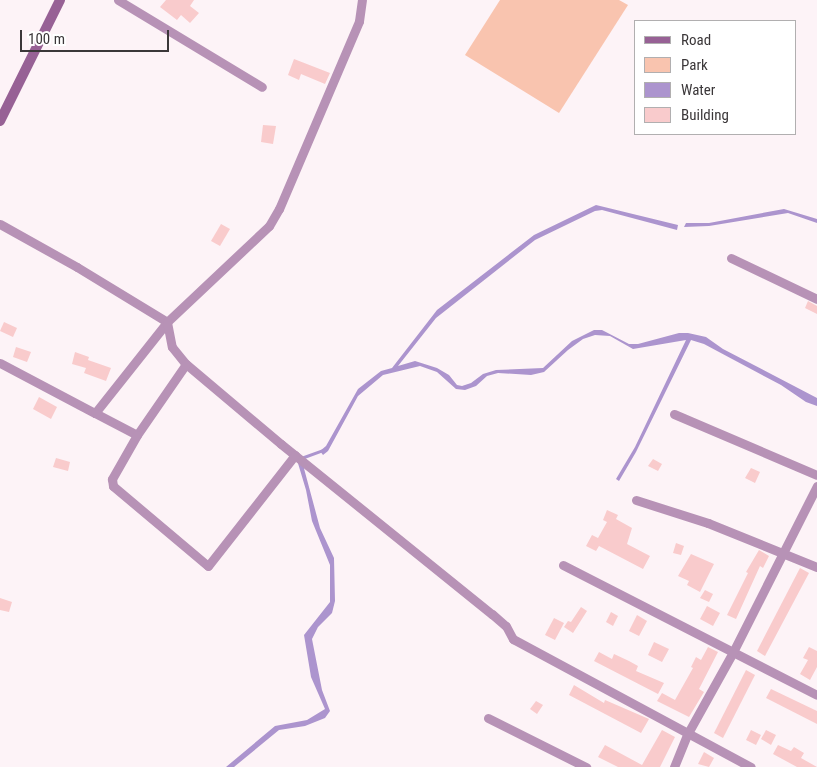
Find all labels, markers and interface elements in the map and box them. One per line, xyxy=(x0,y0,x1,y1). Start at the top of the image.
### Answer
scale bar xyxy=(22,20,171,52)
legend xyxy=(634,20,797,135)
text: 100 m xyxy=(28,30,65,48)
text: Road xyxy=(681,31,711,49)
text: Park xyxy=(681,56,708,74)
text: Water xyxy=(681,81,715,99)
text: Building xyxy=(681,106,729,124)

